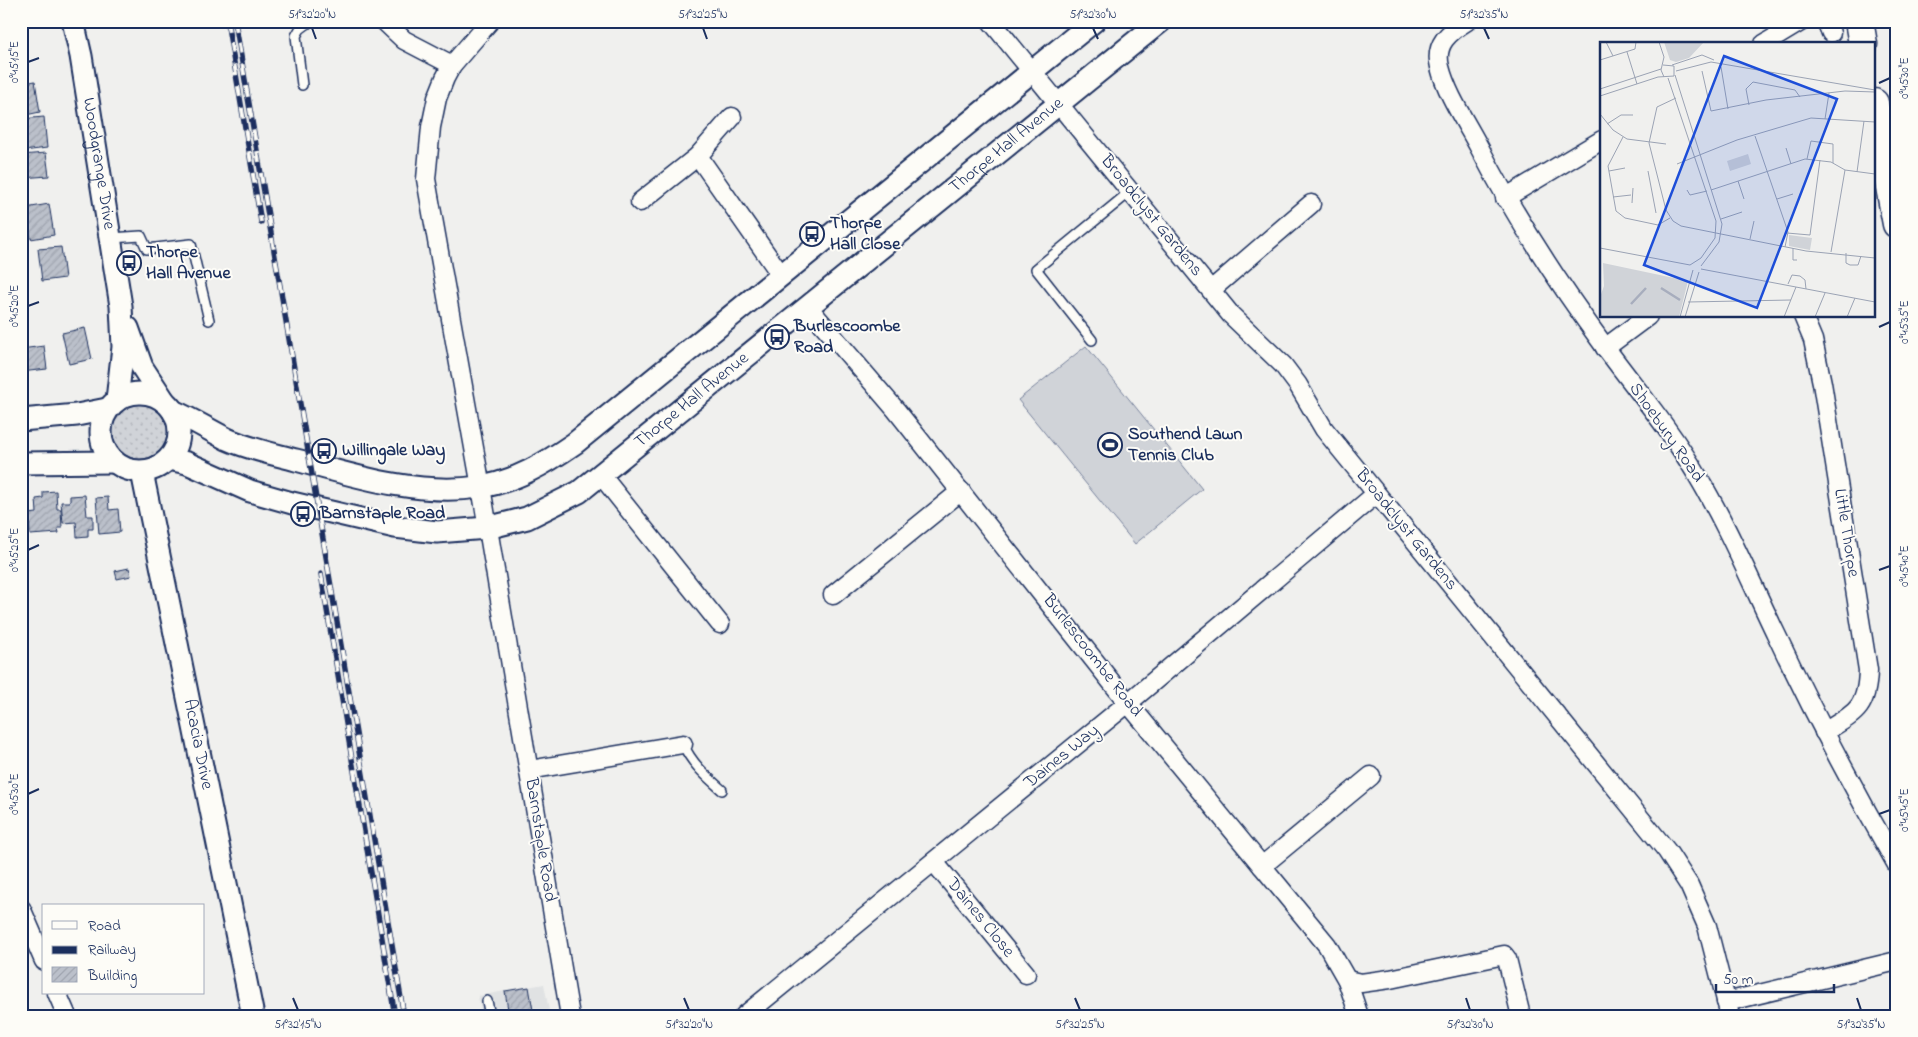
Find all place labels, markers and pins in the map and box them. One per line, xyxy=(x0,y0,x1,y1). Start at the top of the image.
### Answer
place label: Thorpe Hall Close xyxy=(830,211,901,258)
bus stop icon: Thorpe Hall Close xyxy=(799,221,825,247)
place label: Thorpe Hall Avenue xyxy=(146,240,231,287)
bus stop icon: Thorpe Hall Avenue xyxy=(116,250,142,276)
place label: Burlescoombe Road xyxy=(793,314,901,361)
bus stop icon: Burlescoombe Road xyxy=(764,324,790,350)
place label: Southend Lawn Tennis Club xyxy=(1128,422,1242,469)
sports icon: Southend Lawn Tennis Club xyxy=(1097,432,1123,458)
bus stop icon: Willingale Way xyxy=(311,438,337,464)
place label: Willingale Way xyxy=(342,438,445,465)
bus stop icon: Barnstaple Road xyxy=(290,501,316,527)
place label: Barnstaple Road xyxy=(319,501,446,527)

